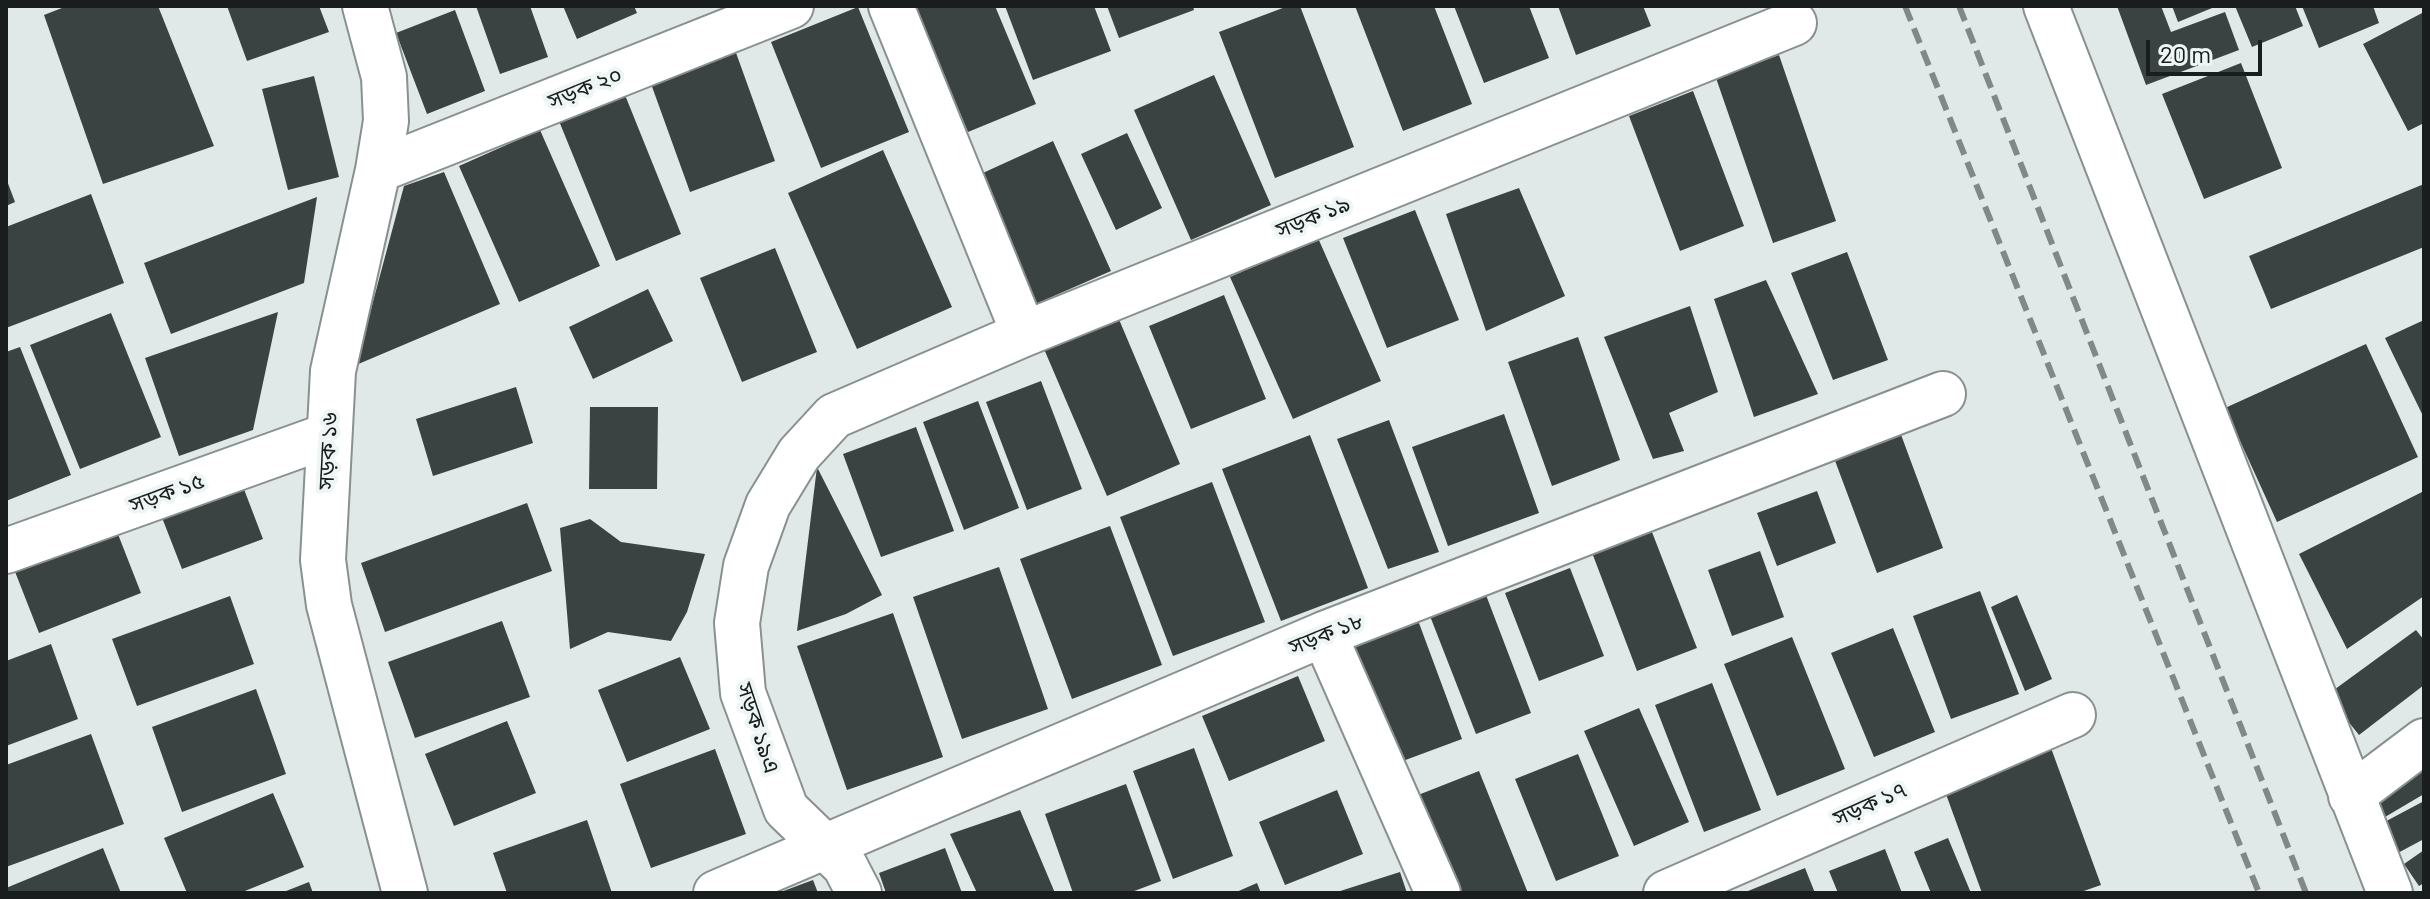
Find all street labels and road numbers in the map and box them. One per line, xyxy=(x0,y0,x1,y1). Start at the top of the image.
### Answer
street label: সড়ক ২০ xyxy=(544,61,626,115)
street label: সড়ক ১৯ xyxy=(1272,190,1354,244)
street label: সড়ক ১৬ xyxy=(313,412,343,490)
street label: সড়ক ১৫ xyxy=(126,467,208,519)
street label: সড়ক ১৮ xyxy=(1285,607,1367,661)
street label: সড়ক ১৯এ xyxy=(731,679,785,777)
street label: সড়ক ১৭ xyxy=(1829,776,1911,832)

